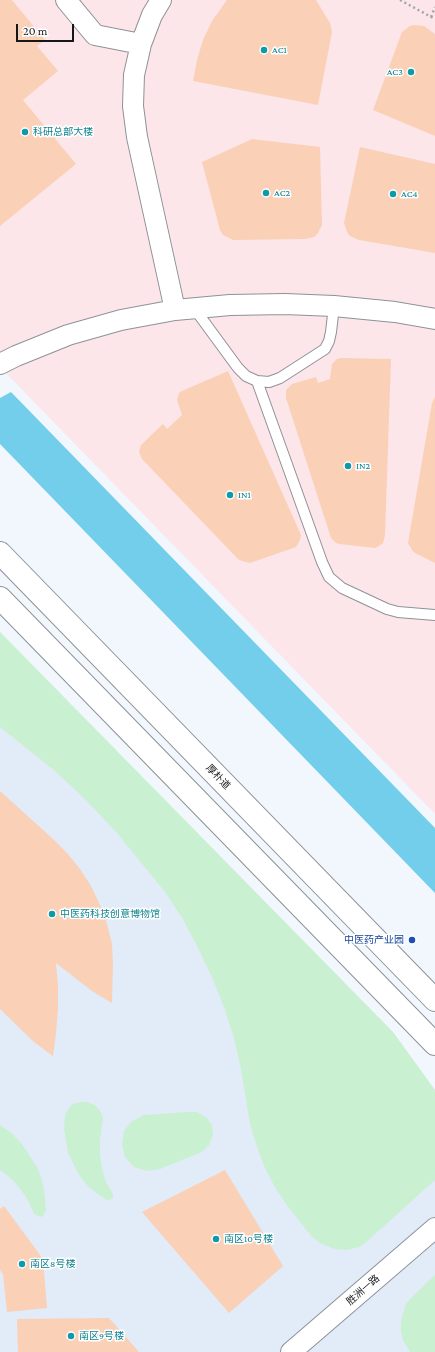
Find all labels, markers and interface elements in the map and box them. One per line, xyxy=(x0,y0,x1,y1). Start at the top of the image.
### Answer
scale bar xyxy=(18,16,76,42)
text: 20 m xyxy=(23,24,47,38)
place label: AC1 xyxy=(272,44,287,56)
marker: AC1 xyxy=(259,45,269,55)
place label: AC3 xyxy=(387,66,403,78)
marker: AC3 xyxy=(406,67,416,77)
place label: 科研总部大楼 xyxy=(33,126,93,138)
marker: 科研总部大楼 xyxy=(20,127,30,137)
place label: AC2 xyxy=(274,187,290,199)
marker: AC2 xyxy=(261,188,271,198)
place label: AC4 xyxy=(401,188,418,200)
marker: AC4 xyxy=(388,189,398,199)
place label: IN2 xyxy=(356,460,370,472)
marker: IN2 xyxy=(343,461,353,471)
place label: IN1 xyxy=(238,489,251,501)
marker: IN1 xyxy=(225,490,235,500)
street label: 厚朴道 xyxy=(203,762,233,792)
place label: 中医药科技创意博物馆 xyxy=(60,908,160,920)
marker: 中医药科技创意博物馆 xyxy=(47,909,57,919)
place label: 中医药产业园 xyxy=(344,934,404,946)
marker: 中医药产业园 xyxy=(407,935,417,945)
place label: 南区10号楼 xyxy=(224,1233,273,1245)
marker: 南区10号楼 xyxy=(211,1234,221,1244)
place label: 南区8号楼 xyxy=(30,1258,75,1270)
marker: 南区8号楼 xyxy=(17,1259,27,1269)
street label: 胜洲一路 xyxy=(344,1272,382,1308)
place label: 南区9号楼 xyxy=(79,1330,124,1342)
marker: 南区9号楼 xyxy=(66,1331,76,1341)

